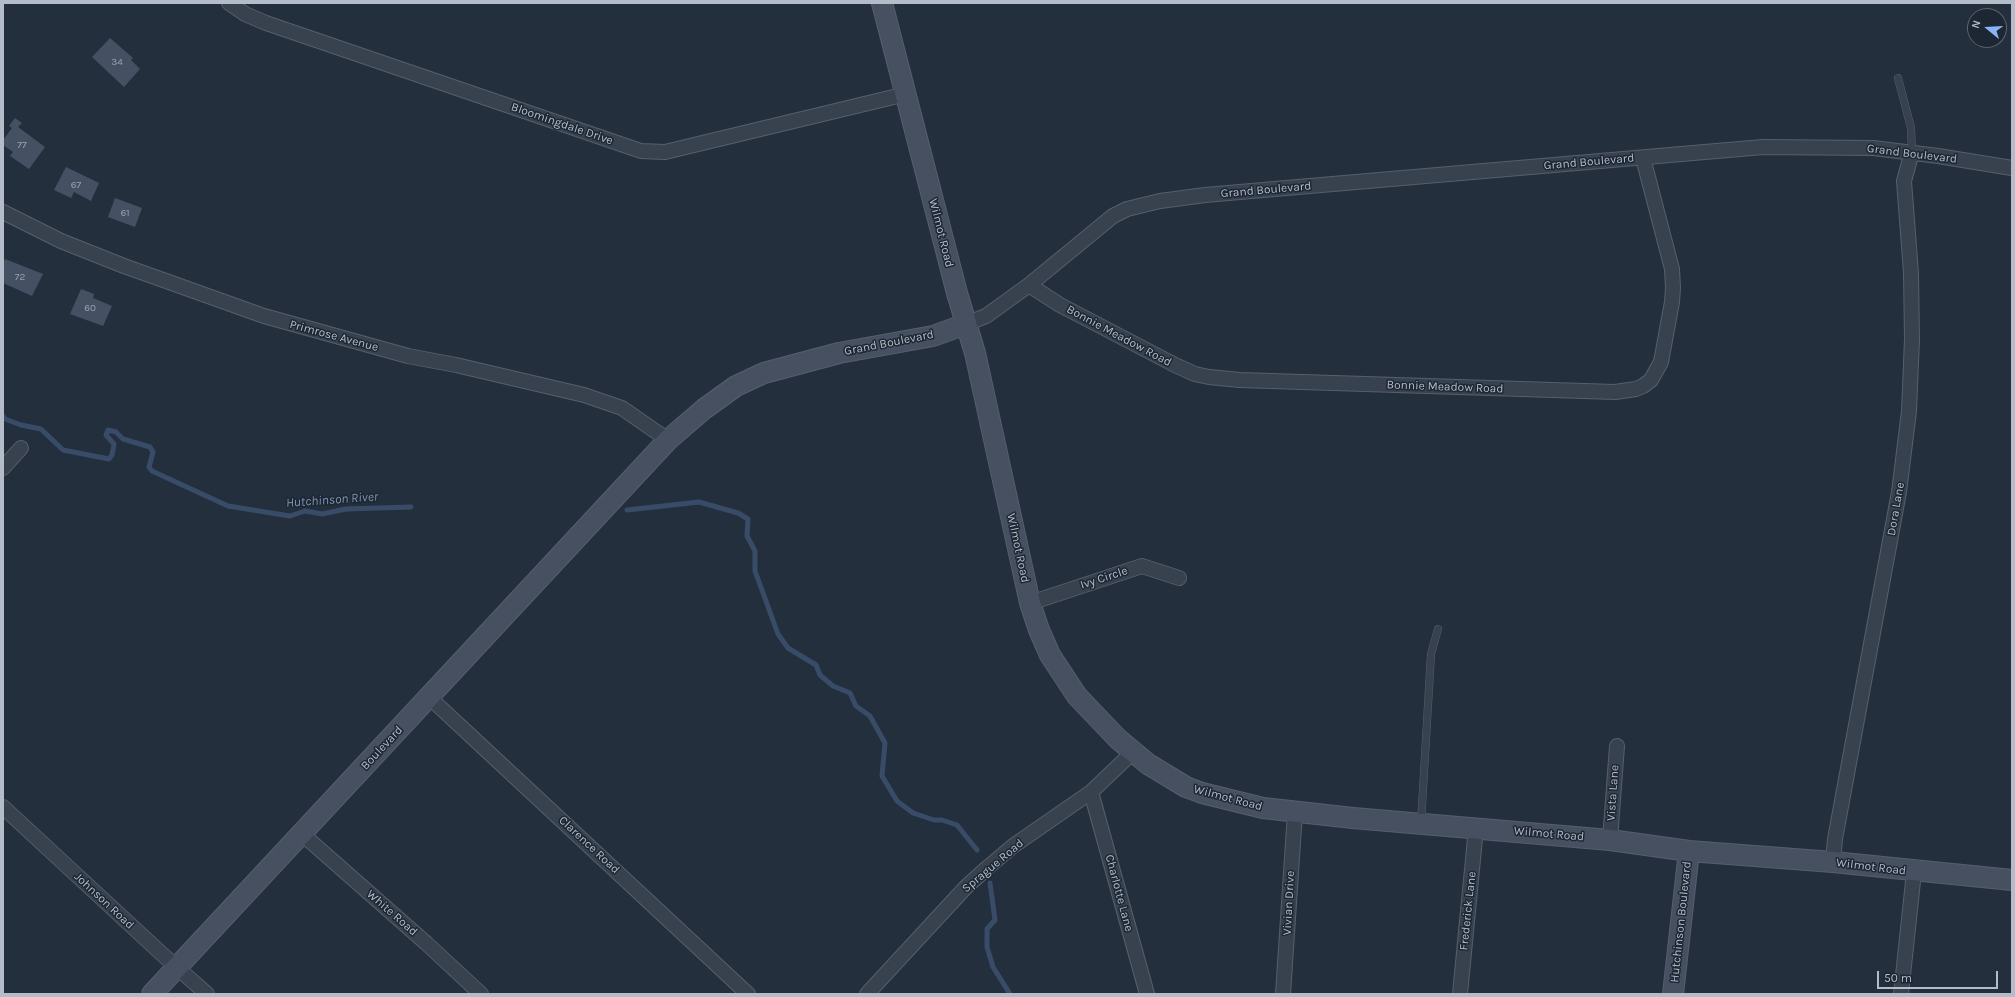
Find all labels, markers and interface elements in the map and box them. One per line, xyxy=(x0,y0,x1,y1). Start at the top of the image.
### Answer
north arrow xyxy=(1967,8,2007,48)
text: N xyxy=(1969,19,1983,30)
house number: 34 xyxy=(111,56,123,68)
street label: Bloomingdale Drive xyxy=(509,100,615,148)
house number: 77 xyxy=(17,139,27,151)
street label: Grand Boulevard xyxy=(1866,141,1958,167)
street label: Grand Boulevard xyxy=(1543,151,1635,173)
house number: 67 xyxy=(71,179,81,191)
street label: Grand Boulevard xyxy=(1220,179,1312,201)
street label: Wilmot Road xyxy=(925,197,957,269)
house number: 61 xyxy=(120,207,130,219)
house number: 72 xyxy=(15,271,25,283)
house number: 60 xyxy=(84,302,96,314)
street label: Bonnie Meadow Road xyxy=(1064,302,1174,370)
street label: Primrose Avenue xyxy=(288,317,380,355)
street label: Grand Boulevard xyxy=(843,327,935,359)
street label: Bonnie Meadow Road xyxy=(1386,378,1504,396)
street label: Dora Lane xyxy=(1884,481,1908,537)
water label: Hutchinson River xyxy=(285,489,379,511)
street label: Wilmot Road xyxy=(1004,512,1032,584)
street label: Ivy Circle xyxy=(1079,564,1129,592)
street label: Boulevard xyxy=(358,723,406,773)
street label: Vista Lane xyxy=(1604,764,1622,822)
street label: Wilmot Road xyxy=(1192,782,1264,814)
street label: Clarence Road xyxy=(556,813,622,877)
street label: Wilmot Road xyxy=(1513,824,1585,844)
street label: Sprague Road xyxy=(959,836,1027,896)
street label: Charlotte Lane xyxy=(1102,853,1136,933)
street label: Wilmot Road xyxy=(1835,856,1907,878)
street label: Hutchinson Boulevard xyxy=(1667,861,1695,983)
street label: Johnson Road xyxy=(71,870,137,932)
street label: Vivian Drive xyxy=(1280,870,1298,936)
street label: Frederick Lane xyxy=(1457,871,1479,951)
street label: White Road xyxy=(364,887,420,939)
scale bar xyxy=(1879,963,2000,989)
text: 50 m xyxy=(1884,971,1912,985)

